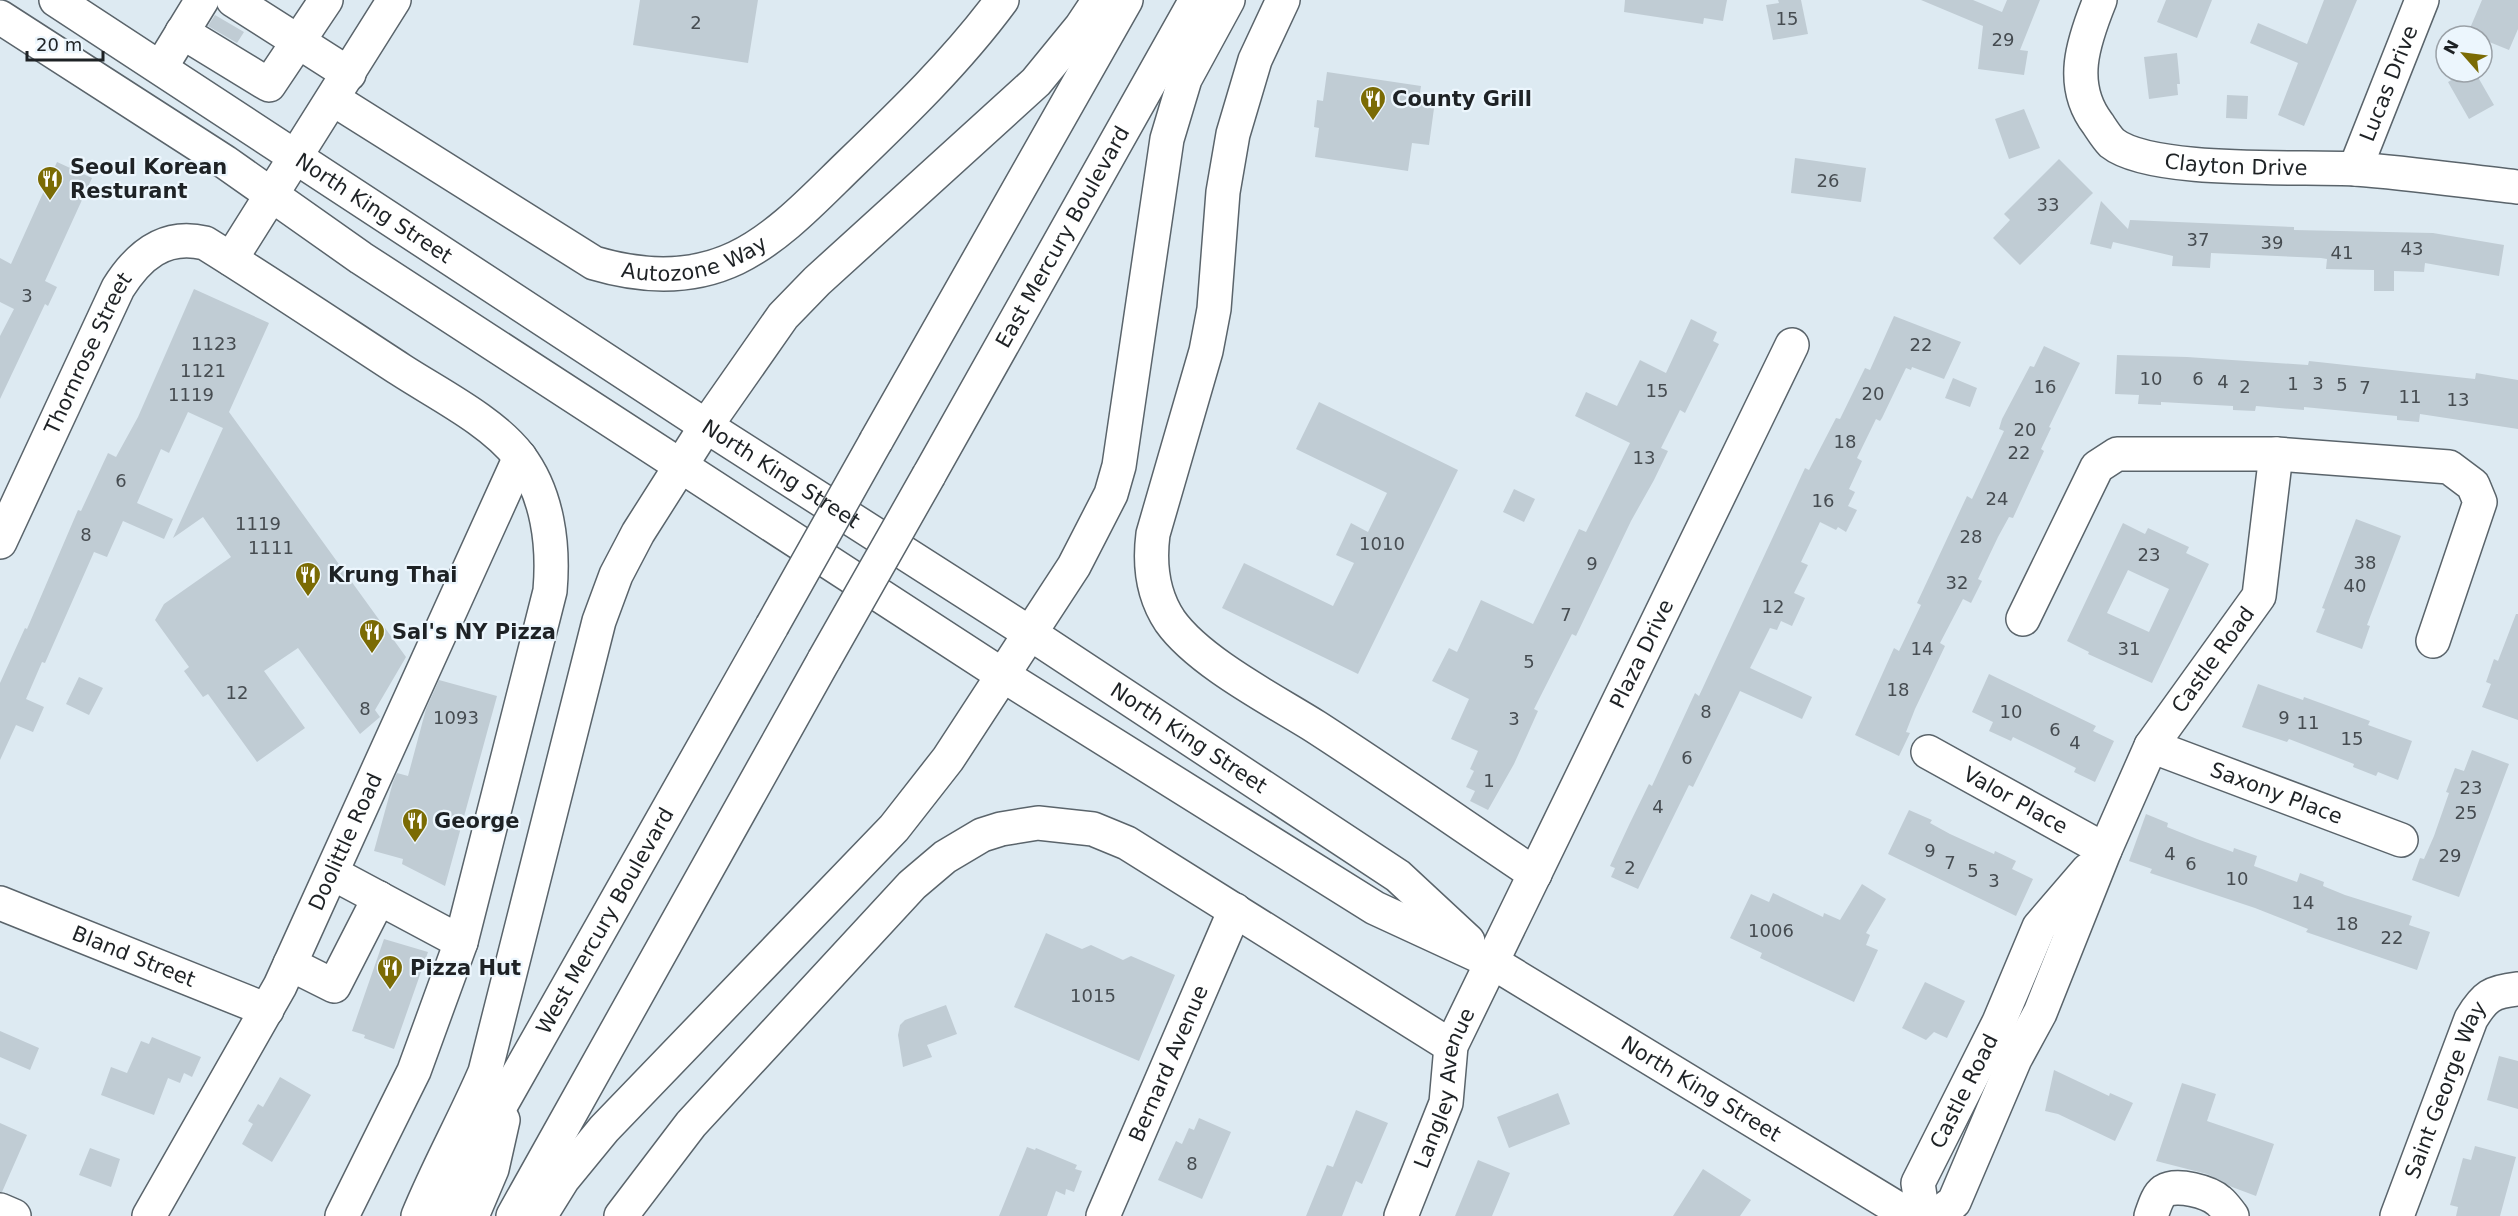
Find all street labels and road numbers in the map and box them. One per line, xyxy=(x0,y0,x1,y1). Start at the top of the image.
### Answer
street label: Lucas Drive xyxy=(2355,22,2423,145)
street label: East Mercury Boulevard xyxy=(991,122,1135,352)
street label: North King Street xyxy=(291,148,457,268)
street label: Clayton Drive xyxy=(2163,149,2308,180)
street label: Autozone Way xyxy=(620,231,771,286)
street label: Thornrose Street xyxy=(39,268,137,439)
street label: North King Street xyxy=(698,415,864,533)
street label: Plaza Drive xyxy=(1605,595,1678,712)
street label: Castle Road xyxy=(2167,602,2259,717)
street label: North King Street xyxy=(1106,678,1271,798)
street label: Saxony Place xyxy=(2207,757,2346,829)
street label: Valor Place xyxy=(1959,762,2072,839)
street label: Doolittle Road xyxy=(304,769,387,914)
street label: West Mercury Boulevard xyxy=(531,803,679,1039)
street label: Bland Street xyxy=(69,921,199,992)
street label: Bernard Avenue xyxy=(1124,982,1213,1146)
street label: Saint George Way xyxy=(2400,996,2491,1182)
street label: Langley Avenue xyxy=(1409,1004,1480,1172)
street label: Castle Road xyxy=(1925,1030,2003,1153)
street label: North King Street xyxy=(1617,1031,1785,1147)

